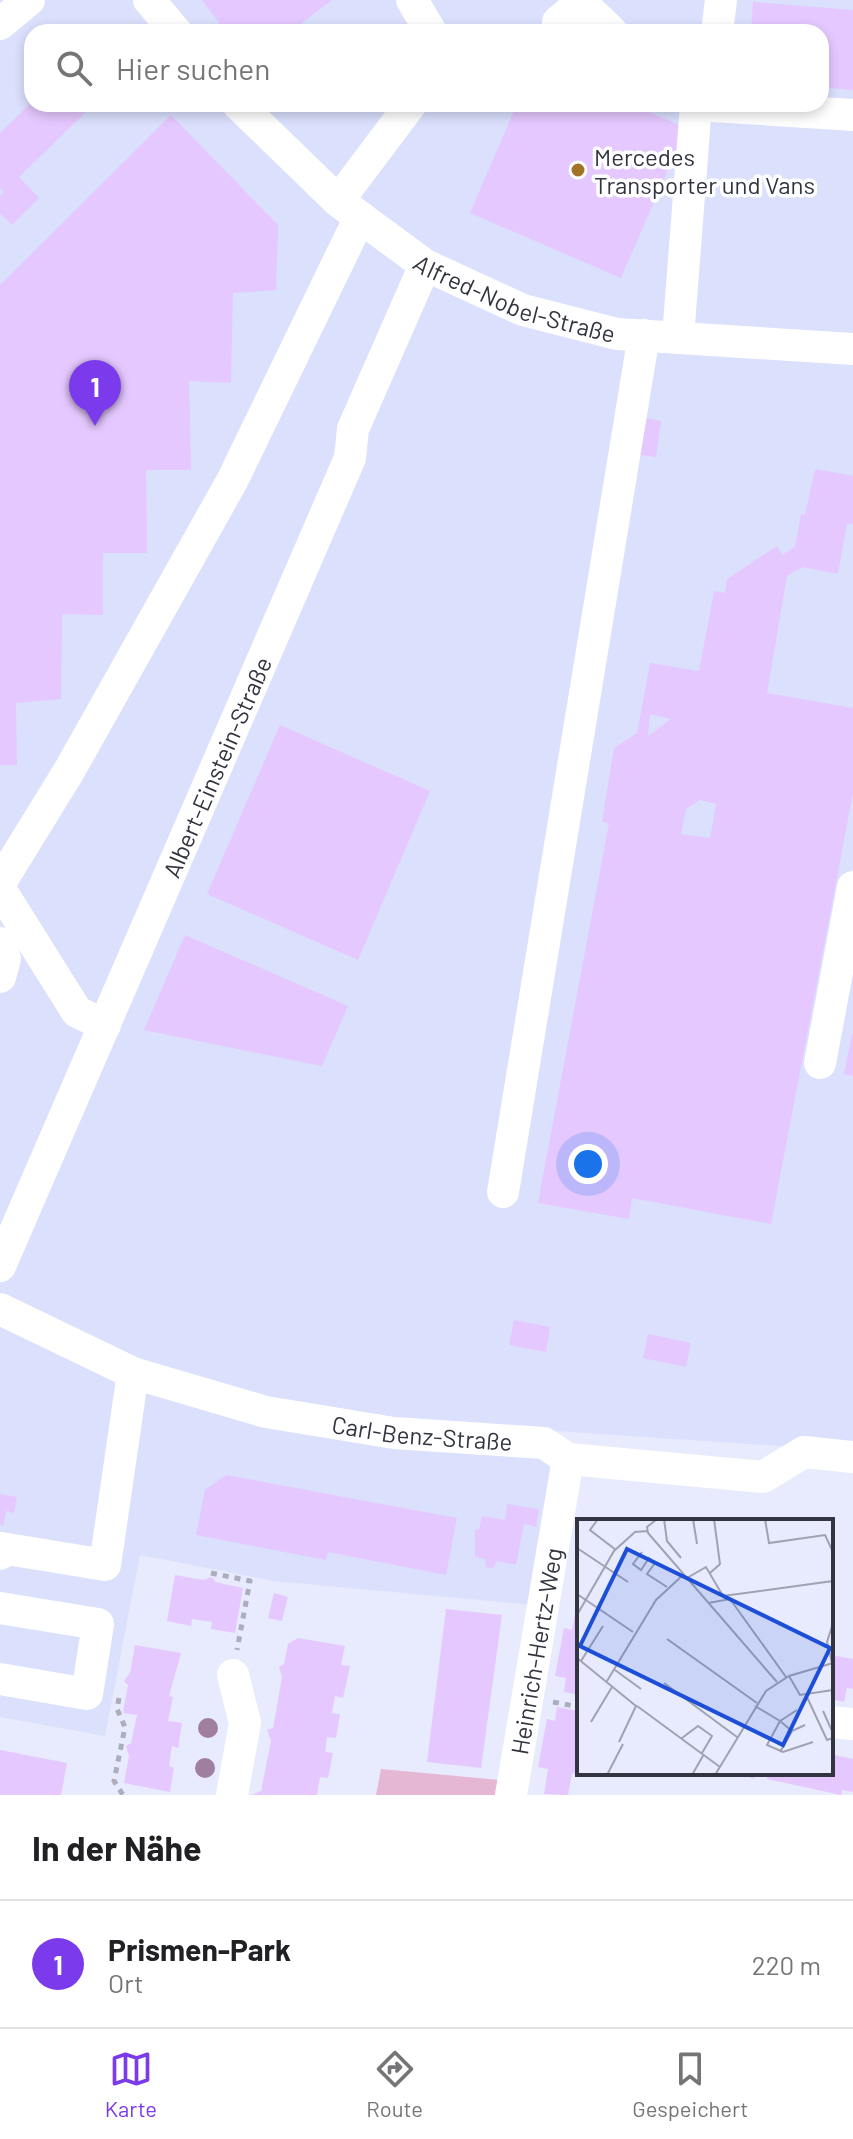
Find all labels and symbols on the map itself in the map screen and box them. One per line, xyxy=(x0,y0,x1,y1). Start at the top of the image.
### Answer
place label: Mercedes Transporter und Vans xyxy=(594,142,815,199)
marker: Mercedes Transporter und Vans xyxy=(569,161,587,179)
street label: Alfred-Nobel-Straße xyxy=(409,248,619,348)
pin: 1 xyxy=(69,360,121,426)
street label: Albert-Einstein-Straße xyxy=(156,652,277,882)
your location xyxy=(568,1144,608,1184)
street label: Carl-Benz-Straße xyxy=(330,1409,513,1455)
inset map xyxy=(577,1519,833,1775)
street label: Heinrich-Hertz-Weg xyxy=(504,1546,567,1757)

